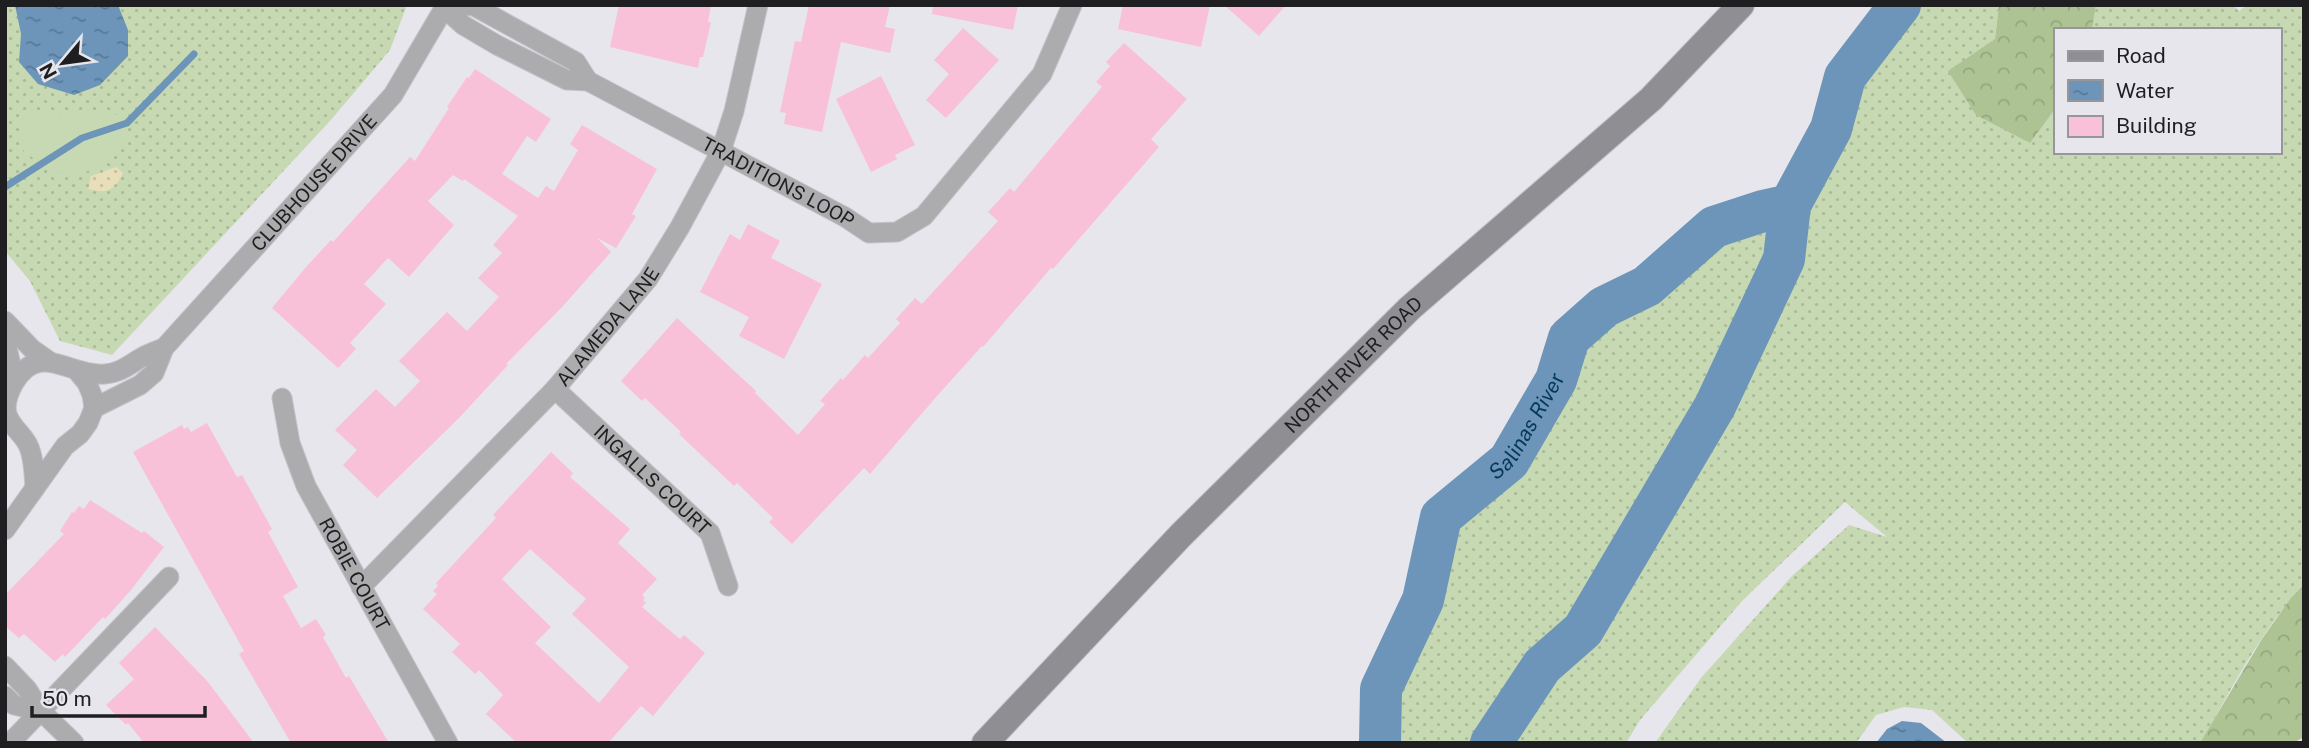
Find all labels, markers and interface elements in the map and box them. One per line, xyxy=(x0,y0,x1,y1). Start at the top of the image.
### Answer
north arrow xyxy=(28,28,98,98)
legend xyxy=(2054,28,2281,154)
text: Road xyxy=(2116,43,2166,68)
text: N xyxy=(35,59,61,83)
text: Water xyxy=(2116,78,2174,103)
street label: CLUBHOUSE DRIVE xyxy=(246,110,381,255)
text: Building xyxy=(2116,113,2197,138)
street label: TRADITIONS LOOP xyxy=(698,132,859,231)
street label: ALAMEDA LANE xyxy=(551,263,664,390)
street label: NORTH RIVER ROAD xyxy=(1280,292,1426,437)
water label: Salinas River xyxy=(1483,369,1570,485)
street label: INGALLS COURT xyxy=(590,420,715,539)
street label: ROBIE COURT xyxy=(315,514,394,634)
scale bar xyxy=(32,674,205,718)
text: 50 m xyxy=(42,686,92,711)

